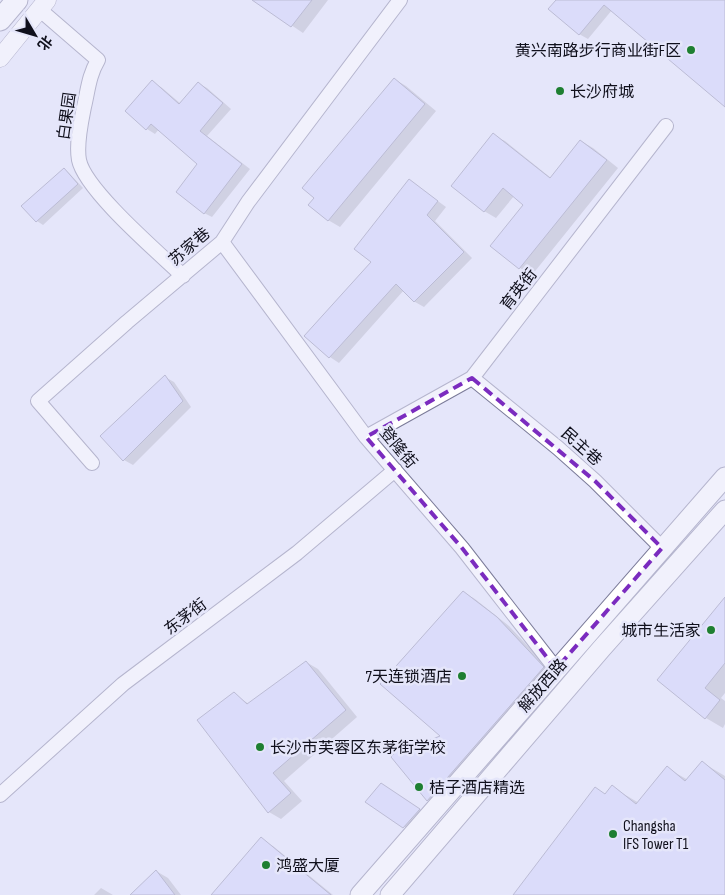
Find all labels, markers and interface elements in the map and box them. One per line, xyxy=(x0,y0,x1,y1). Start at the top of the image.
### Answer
north arrow xyxy=(10,10,60,60)
text: 北 xyxy=(34,32,56,53)
place label: 黄兴南路步行商业街F区 xyxy=(515,42,681,61)
marker: 黄兴南路步行商业街F区 xyxy=(685,44,697,56)
place label: 长沙府城 xyxy=(570,83,634,102)
marker: 长沙府城 xyxy=(554,85,566,97)
street label: 白果园 xyxy=(55,91,80,141)
street label: 苏家巷 xyxy=(166,224,214,270)
street label: 育英街 xyxy=(497,265,541,315)
street label: 登隆街 xyxy=(375,423,421,472)
street label: 民主巷 xyxy=(557,424,605,470)
street label: 东茅街 xyxy=(161,595,211,639)
place label: 城市生活家 xyxy=(621,622,701,641)
marker: 城市生活家 xyxy=(705,624,717,636)
street label: 解放西路 xyxy=(515,656,571,716)
place label: 7天连锁酒店 xyxy=(366,668,452,687)
marker: 7天连锁酒店 xyxy=(456,670,468,682)
place label: 长沙市芙蓉区东茅街学校 xyxy=(270,739,446,758)
marker: 长沙市芙蓉区东茅街学校 xyxy=(254,741,266,753)
place label: 桔子酒店精选 xyxy=(429,779,525,798)
marker: 桔子酒店精选 xyxy=(413,781,425,793)
place label: Changsha IFS Tower T1 xyxy=(623,817,689,854)
marker: Changsha IFS Tower T1 xyxy=(607,828,619,840)
place label: 鸿盛大厦 xyxy=(276,857,340,876)
marker: 鸿盛大厦 xyxy=(260,859,272,871)

